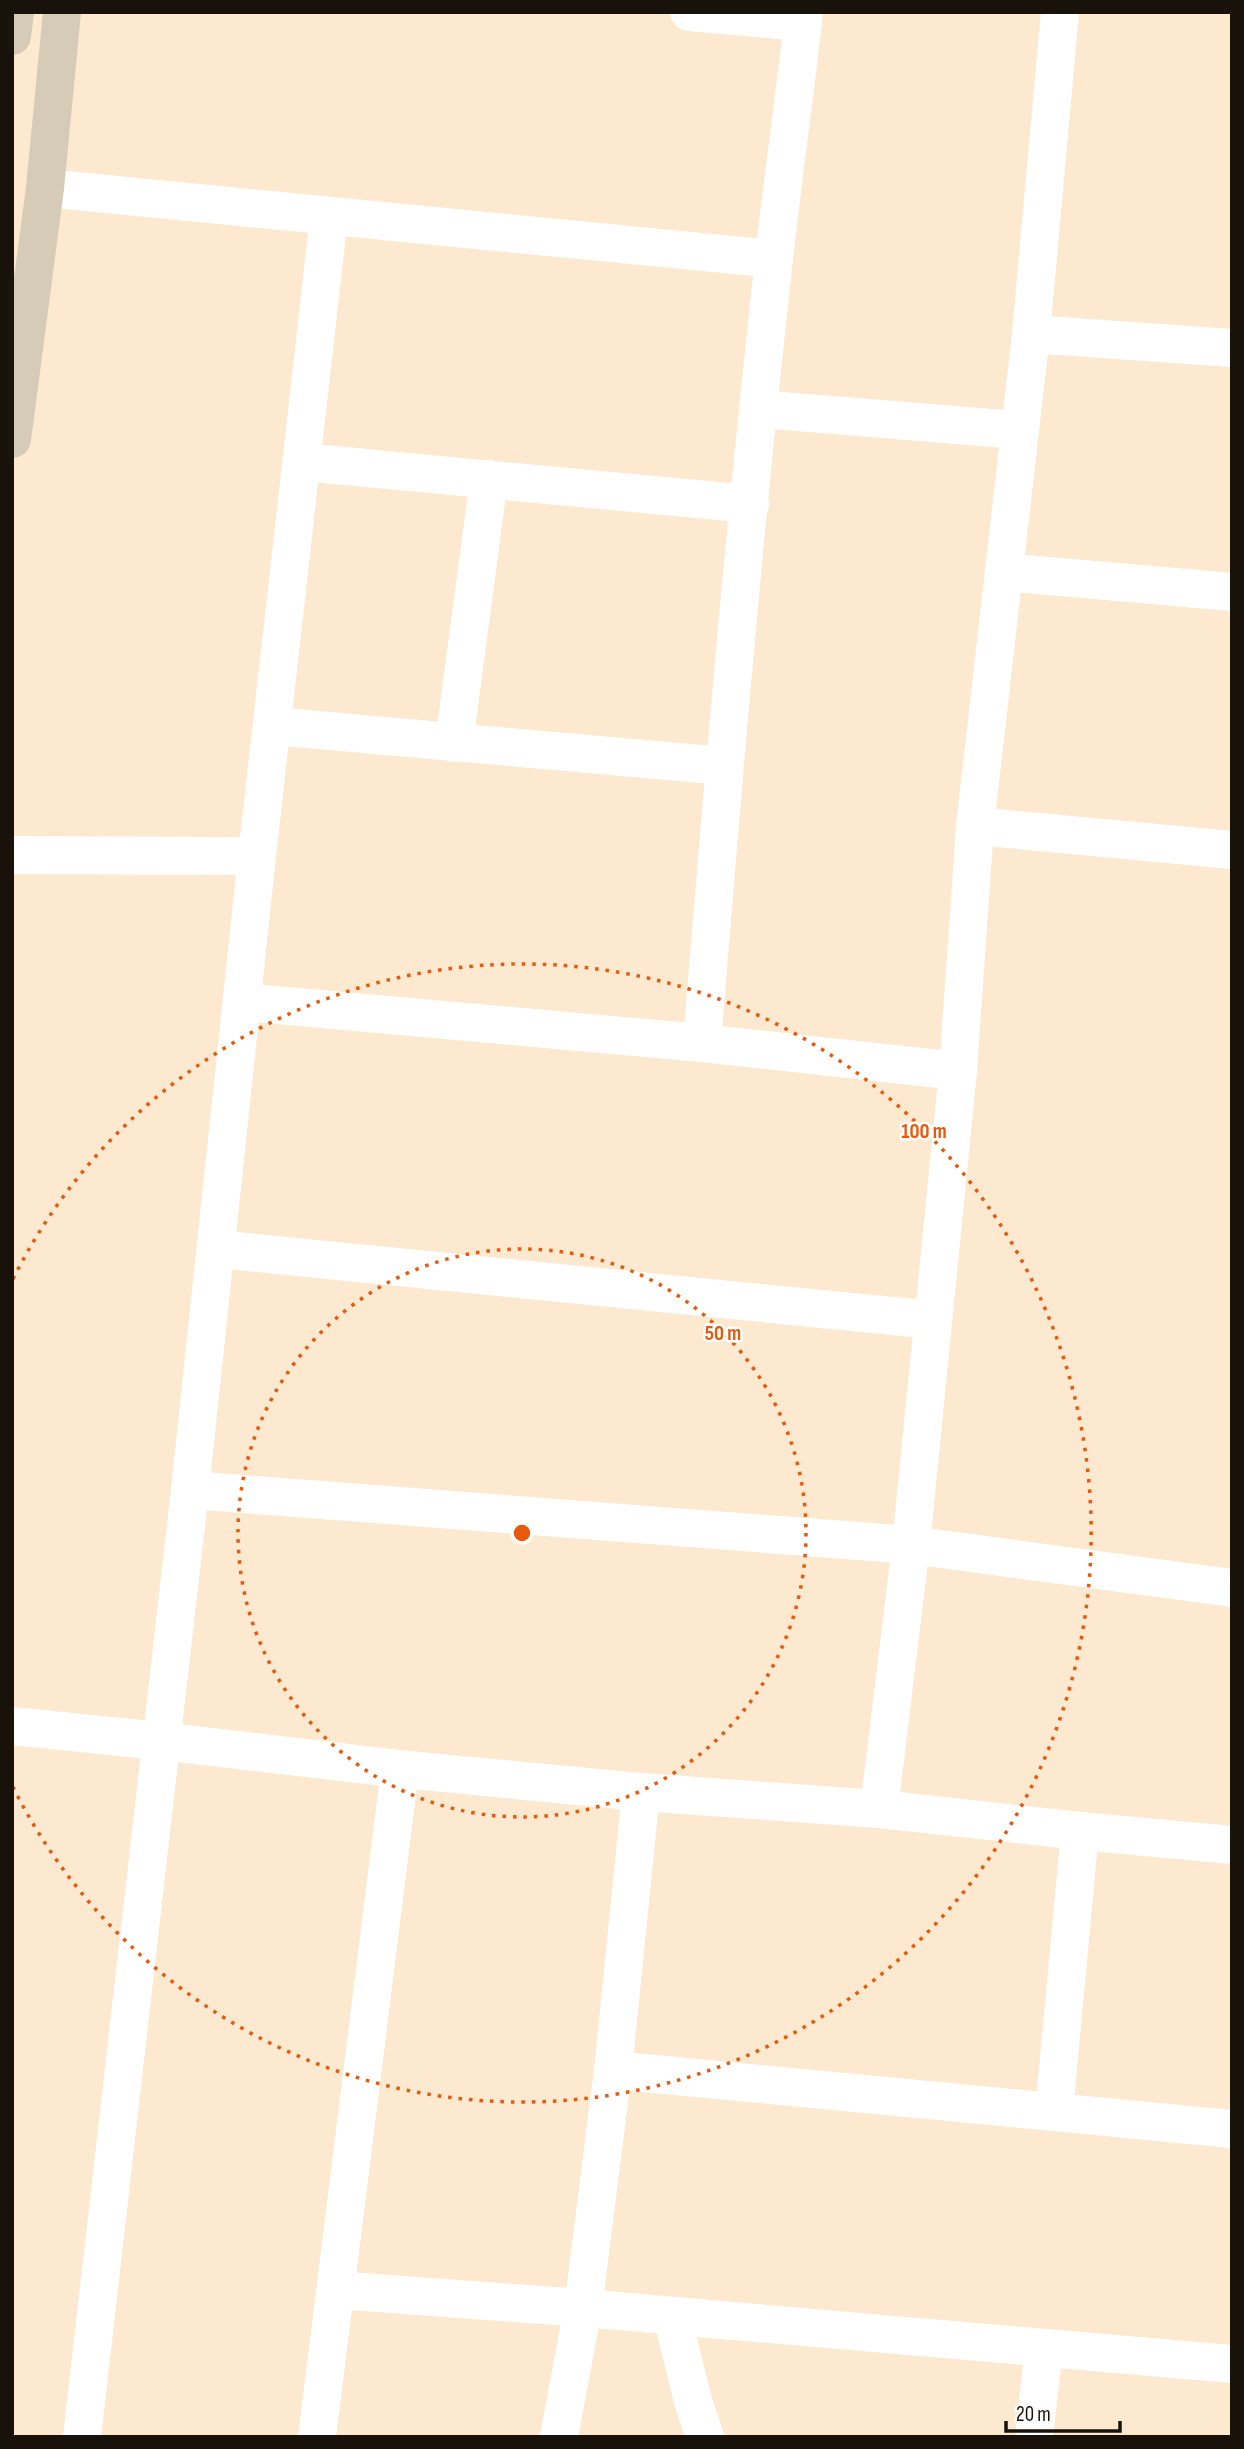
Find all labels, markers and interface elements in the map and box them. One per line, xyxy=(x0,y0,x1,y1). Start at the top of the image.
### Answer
text: 100 m xyxy=(901,1119,947,1144)
text: 50 m xyxy=(705,1321,741,1346)
centre of rings xyxy=(510,1521,534,1545)
scale bar xyxy=(1006,2390,1120,2434)
text: 20 m xyxy=(1016,2402,1051,2427)

